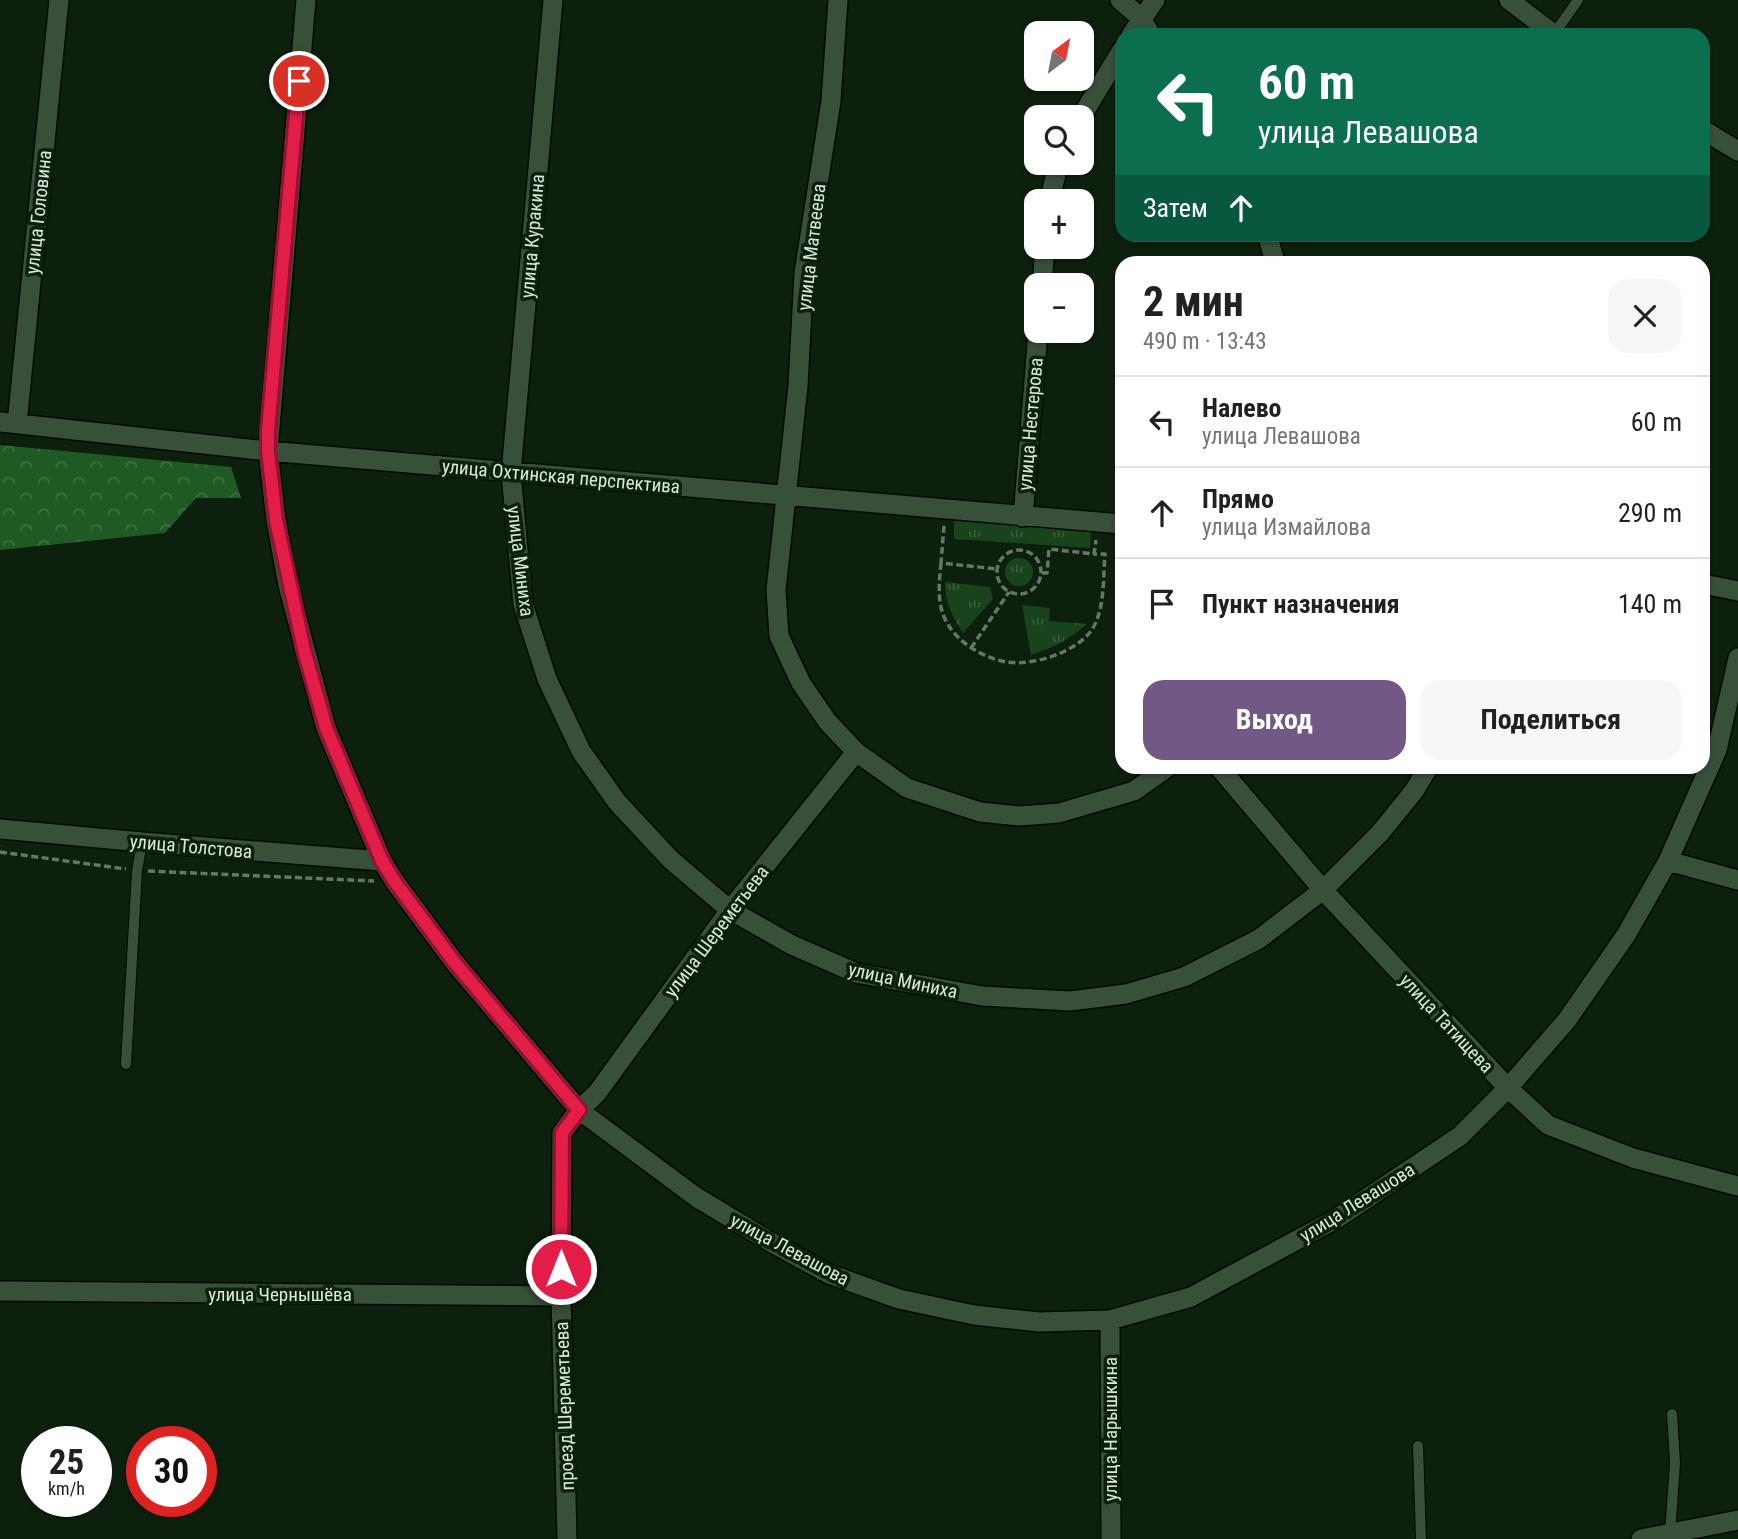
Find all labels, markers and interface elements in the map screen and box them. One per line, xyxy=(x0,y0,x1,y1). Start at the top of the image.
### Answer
north arrow xyxy=(1024,21,1094,91)
map controls xyxy=(1024,21,1094,343)
pin xyxy=(269,51,329,111)
text: 60 m xyxy=(1258,54,1355,111)
icon: left xyxy=(1143,56,1234,147)
icon: arrive xyxy=(280,62,318,100)
button: search xyxy=(1024,105,1094,175)
text: улица Левашова xyxy=(1258,113,1479,151)
street label: улица Головина xyxy=(21,149,56,275)
street label: улица Куракина xyxy=(516,173,549,299)
street label: улица Матвеева xyxy=(792,182,831,312)
button: + xyxy=(1024,189,1094,259)
icon: ahead xyxy=(1222,189,1260,227)
text: Затем xyxy=(1143,193,1208,223)
button: − xyxy=(1024,273,1094,343)
text: 2 мин xyxy=(1143,277,1244,326)
button: close xyxy=(1608,279,1682,353)
text: 490 m · 13:43 xyxy=(1143,328,1267,355)
street label: улица Нестерова xyxy=(1013,356,1048,492)
text: Налево xyxy=(1202,393,1282,423)
icon: left xyxy=(1143,403,1181,441)
text: 60 m xyxy=(1631,407,1682,437)
text: улица Левашова xyxy=(1202,423,1361,450)
street label: улица Охтинская перспектива xyxy=(441,455,681,498)
text: Прямо xyxy=(1202,484,1274,514)
icon: ahead xyxy=(1143,494,1181,532)
text: 290 m xyxy=(1618,498,1682,528)
street label: улица Миниха xyxy=(502,504,539,618)
text: улица Измайлова xyxy=(1202,514,1371,541)
icon: arrive xyxy=(1143,585,1181,623)
text: Пункт назначения xyxy=(1202,589,1400,619)
text: 140 m xyxy=(1618,589,1682,619)
button: Выход xyxy=(1143,680,1406,760)
button: Поделиться xyxy=(1420,680,1682,760)
street label: улица Толстова xyxy=(129,830,253,863)
street label: улица Шереметьева xyxy=(659,861,773,1002)
street label: улица Миниха xyxy=(846,958,960,1003)
street label: улица Татищева xyxy=(1395,969,1498,1078)
street label: улица Левашова xyxy=(1296,1158,1419,1247)
street label: улица Левашова xyxy=(726,1208,853,1290)
position arrow xyxy=(524,1232,598,1306)
street label: улица Чернышёва xyxy=(208,1283,352,1306)
street label: проезд Шереметьева xyxy=(550,1321,579,1491)
street label: улица Нарышкина xyxy=(1099,1357,1122,1501)
speed limit sign: 30 xyxy=(126,1426,217,1517)
text: 25 xyxy=(49,1442,84,1483)
text: km/h xyxy=(48,1478,85,1499)

